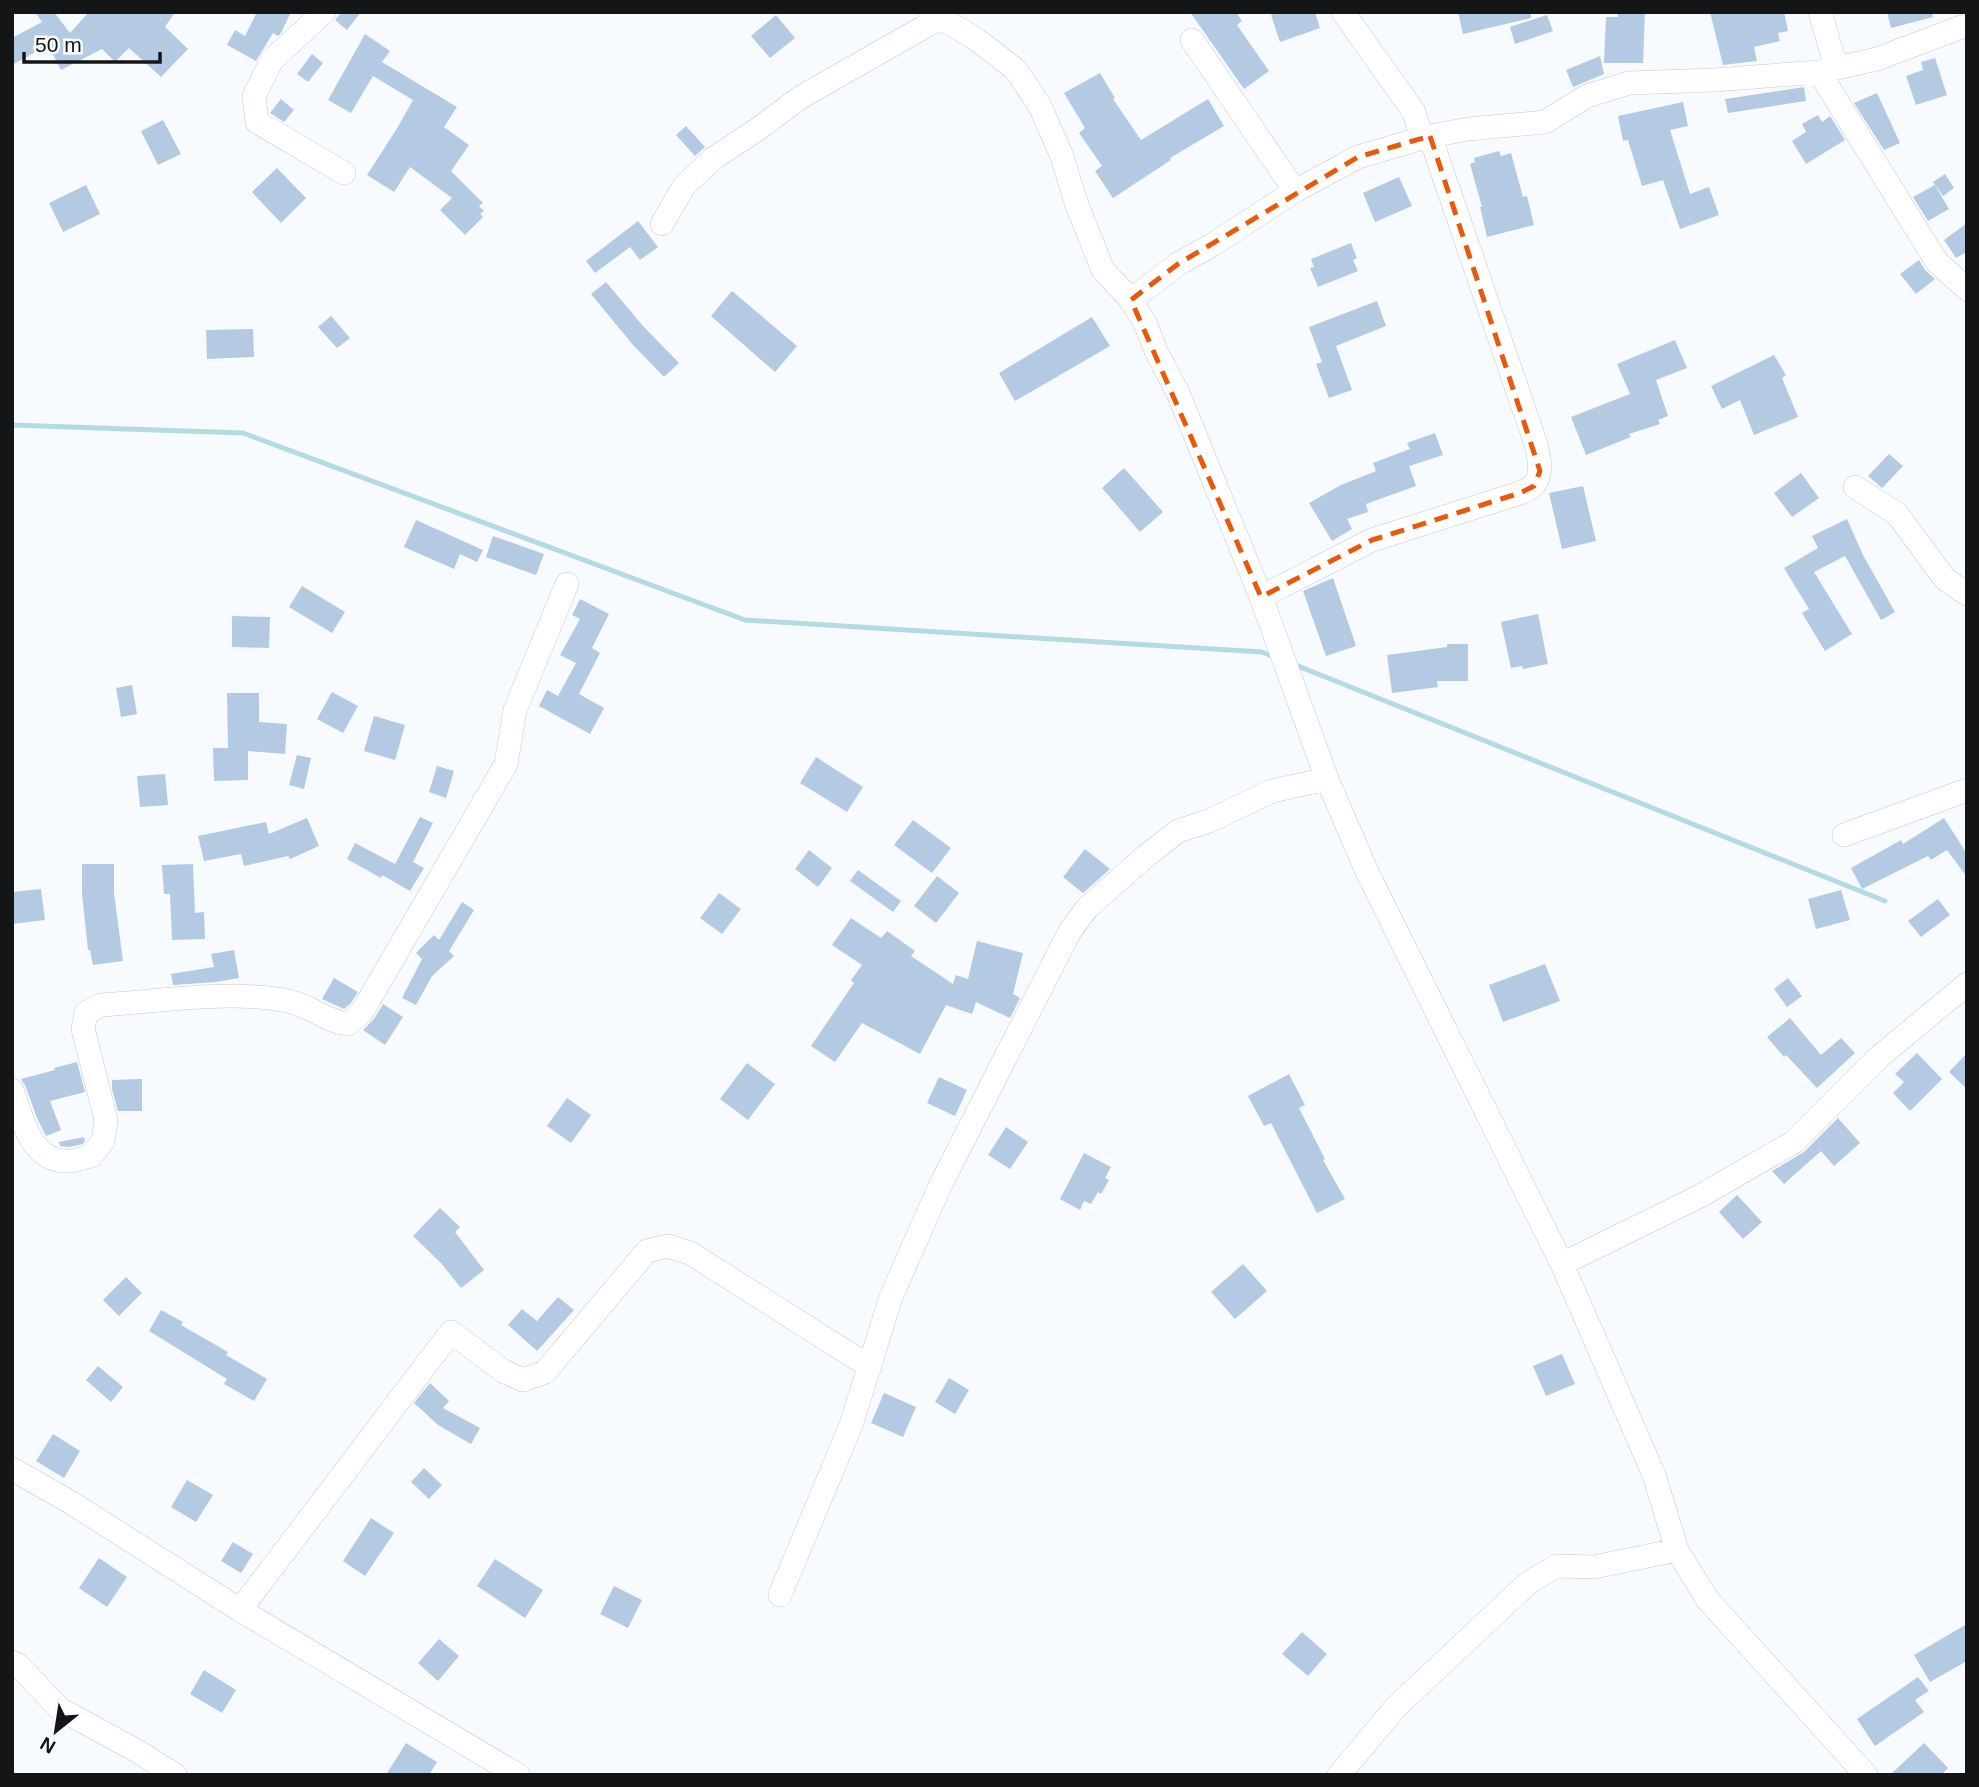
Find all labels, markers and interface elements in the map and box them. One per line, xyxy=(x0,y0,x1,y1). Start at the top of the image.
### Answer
scale bar xyxy=(24,21,161,65)
text: 50 m xyxy=(35,33,82,56)
north arrow xyxy=(21,1696,91,1766)
text: N xyxy=(37,1733,59,1758)

